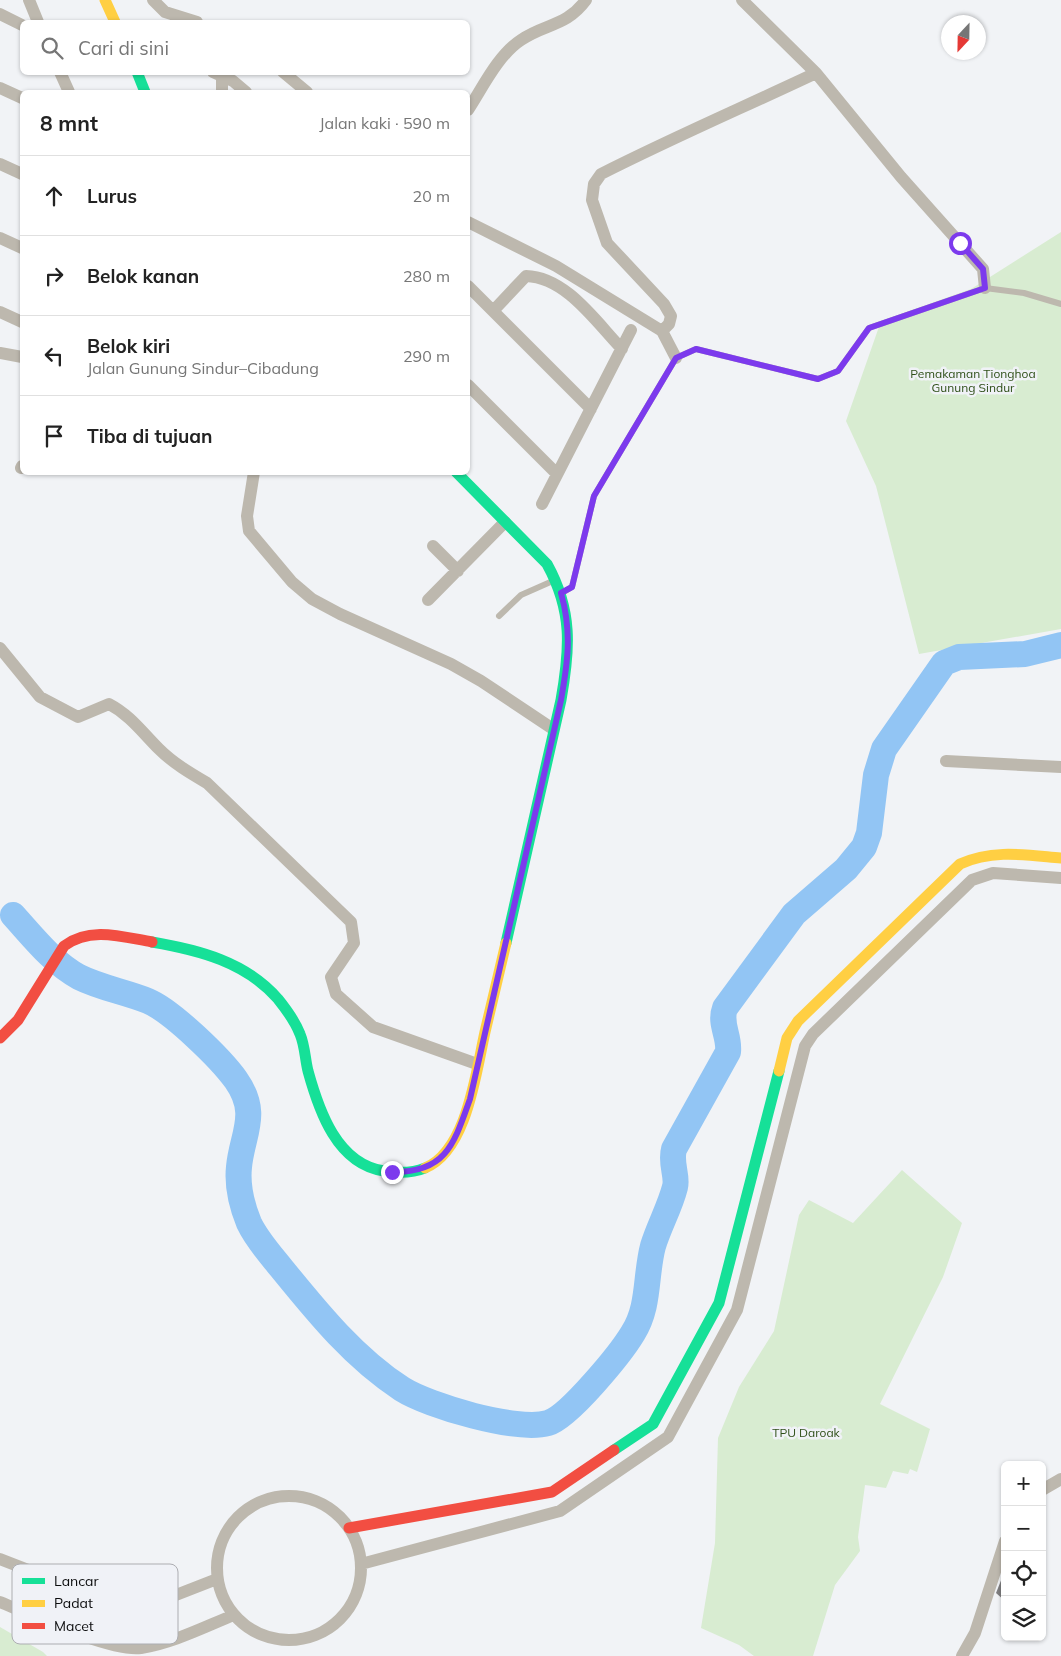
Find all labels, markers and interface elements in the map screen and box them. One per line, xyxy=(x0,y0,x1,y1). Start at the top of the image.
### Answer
north arrow xyxy=(941,15,986,60)
search box xyxy=(20,20,470,75)
icon: search xyxy=(38,34,66,62)
text: Cari di sini xyxy=(78,36,169,60)
text: 8 mnt xyxy=(40,110,98,136)
text: Jalan kaki · 590 m xyxy=(319,113,450,133)
icon: ahead xyxy=(40,182,68,210)
text: Lurus xyxy=(87,184,137,208)
text: 20 m xyxy=(413,186,450,206)
route start xyxy=(949,232,972,255)
icon: right xyxy=(40,262,68,290)
text: Belok kanan xyxy=(87,264,199,288)
text: 280 m xyxy=(403,266,450,286)
text: Belok kiri xyxy=(87,334,170,358)
icon: left xyxy=(40,342,68,370)
text: 290 m xyxy=(403,346,450,366)
text: Jalan Gunung Sindur–Cibadung xyxy=(87,358,319,378)
park label: Pemakaman Tionghoa Gunung Sindur xyxy=(910,366,1036,395)
icon: arrive xyxy=(40,422,68,450)
text: Tiba di tujuan xyxy=(87,424,212,448)
route end xyxy=(381,1161,404,1184)
park label: TPU Daroak xyxy=(772,1425,841,1440)
map controls xyxy=(1001,1461,1046,1641)
button: + xyxy=(1001,1461,1046,1506)
button: − xyxy=(1001,1506,1046,1551)
button: locate xyxy=(1001,1551,1046,1596)
legend xyxy=(12,1564,178,1644)
text: Lancar xyxy=(54,1572,100,1590)
text: Padat xyxy=(54,1594,93,1612)
button: layers xyxy=(1001,1596,1046,1641)
text: Macet xyxy=(54,1617,94,1635)

